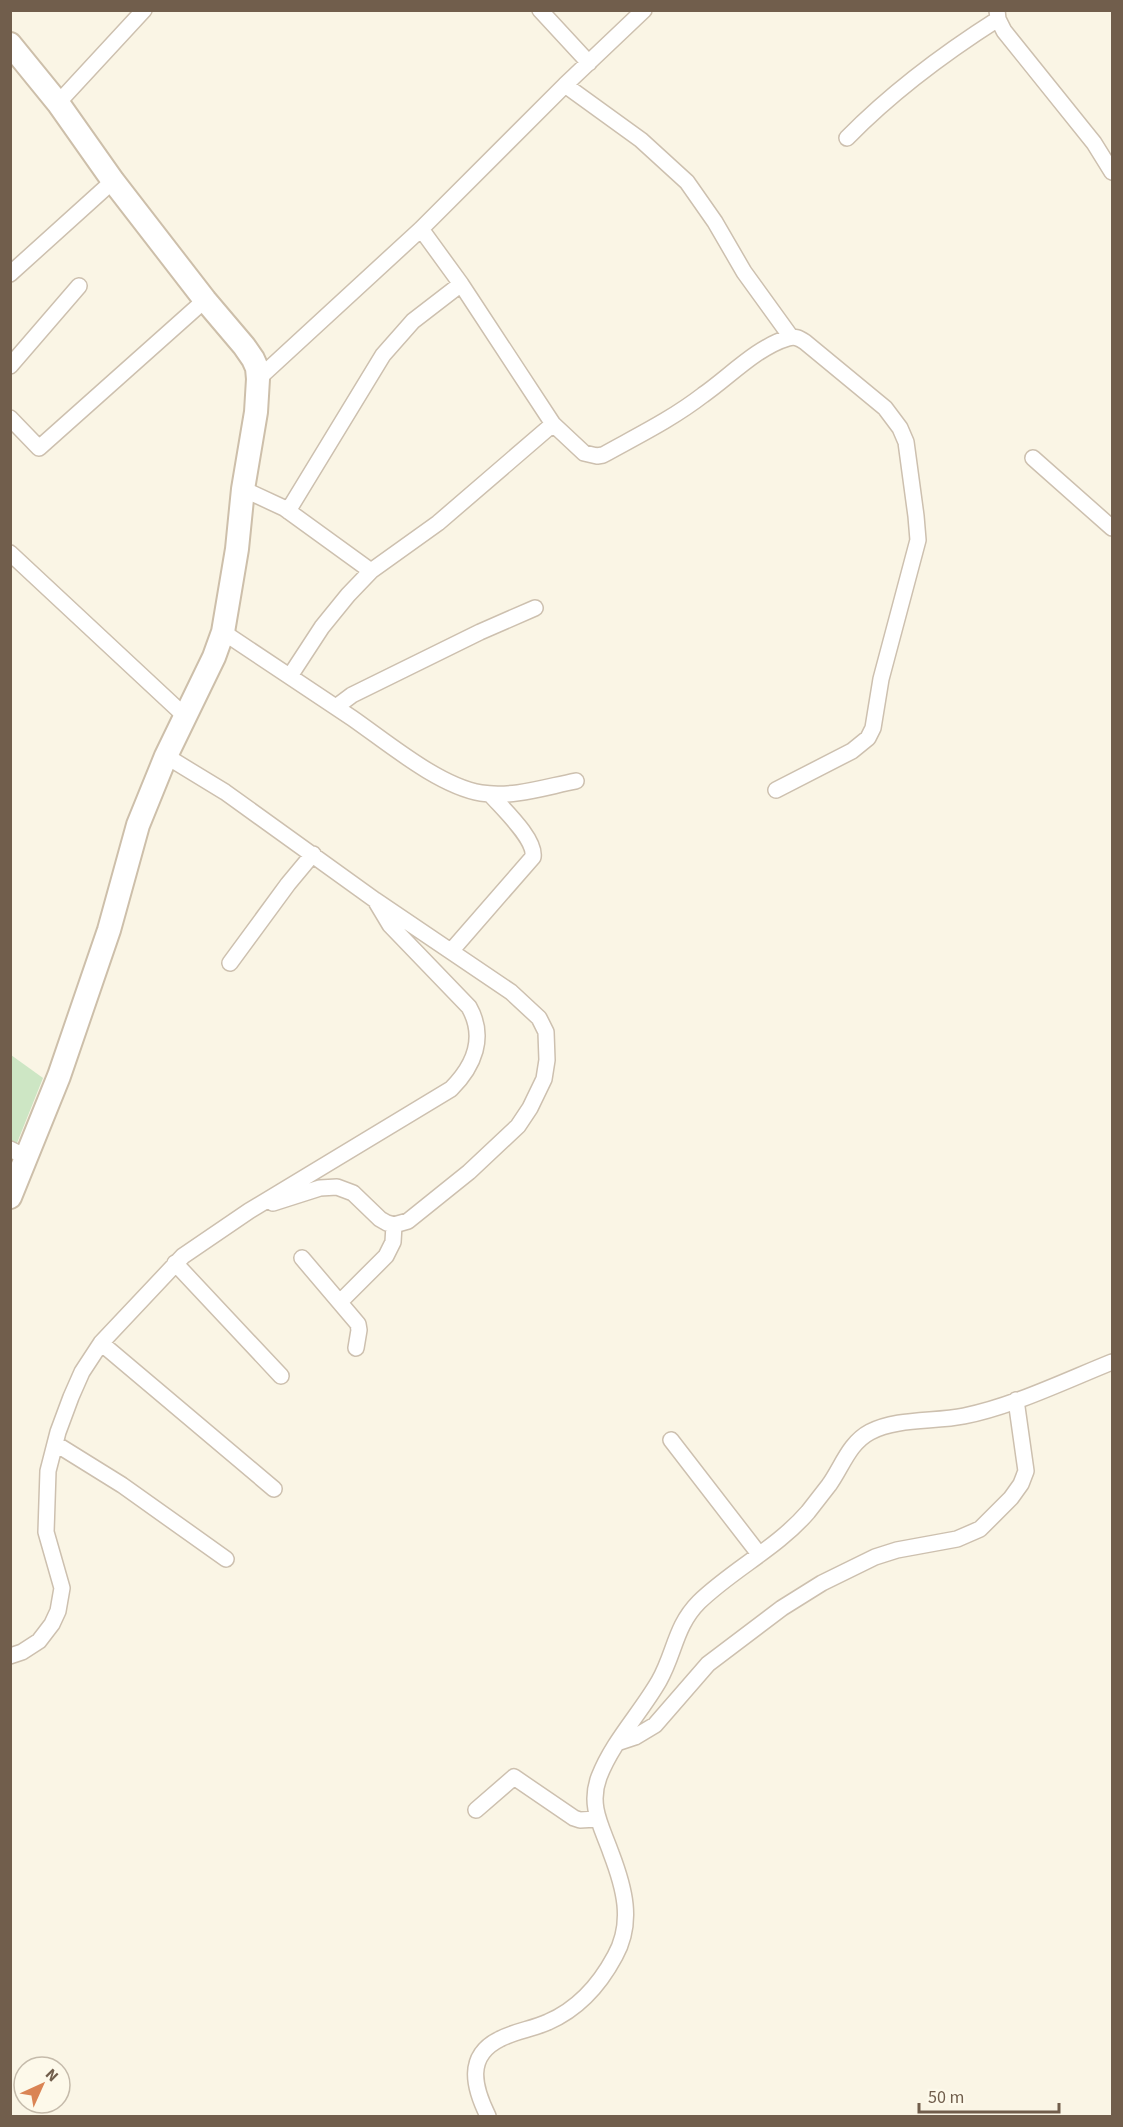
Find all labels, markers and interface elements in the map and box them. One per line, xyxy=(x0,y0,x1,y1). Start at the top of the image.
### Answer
north arrow xyxy=(12,2055,72,2115)
text: N xyxy=(40,2064,63,2087)
scale bar xyxy=(919,2076,1058,2114)
text: 50 m xyxy=(928,2085,964,2110)

